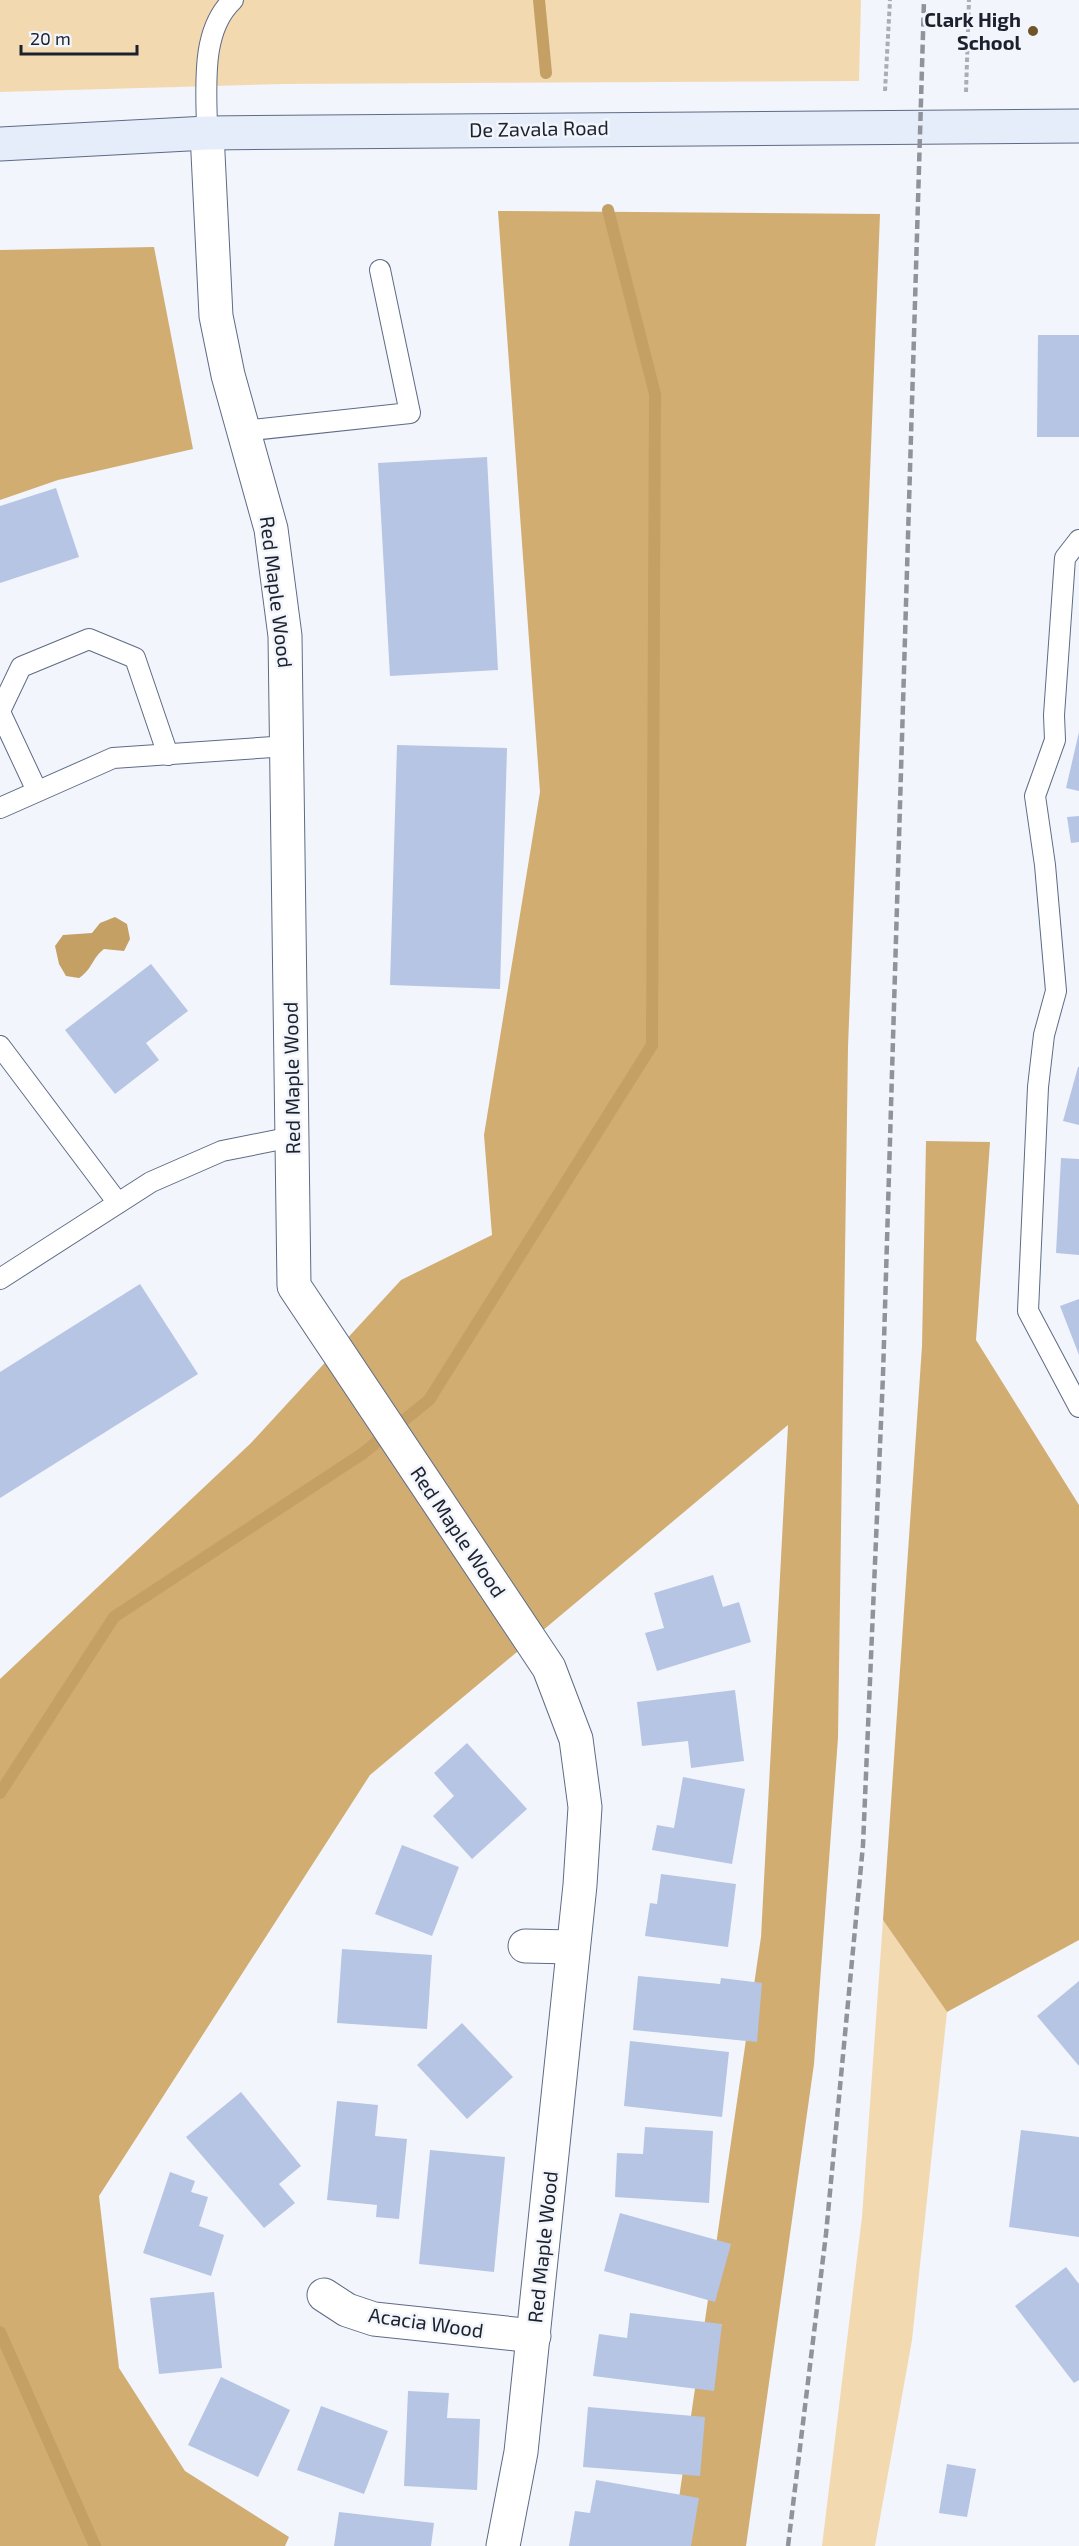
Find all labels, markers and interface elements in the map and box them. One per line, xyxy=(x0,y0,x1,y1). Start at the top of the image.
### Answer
place label: Clark High School xyxy=(924,7,1021,54)
scale bar xyxy=(21,18,136,56)
marker: Clark High School xyxy=(1026,24,1040,38)
text: 20 m xyxy=(30,27,71,49)
street label: De Zavala Road xyxy=(469,115,609,141)
street label: Red Maple Wood xyxy=(256,515,298,669)
street label: Red Maple Wood xyxy=(278,1001,304,1155)
street label: Red Maple Wood xyxy=(406,1461,511,1601)
street label: Red Maple Wood xyxy=(522,2170,562,2324)
street label: Acacia Wood xyxy=(367,2302,485,2342)

